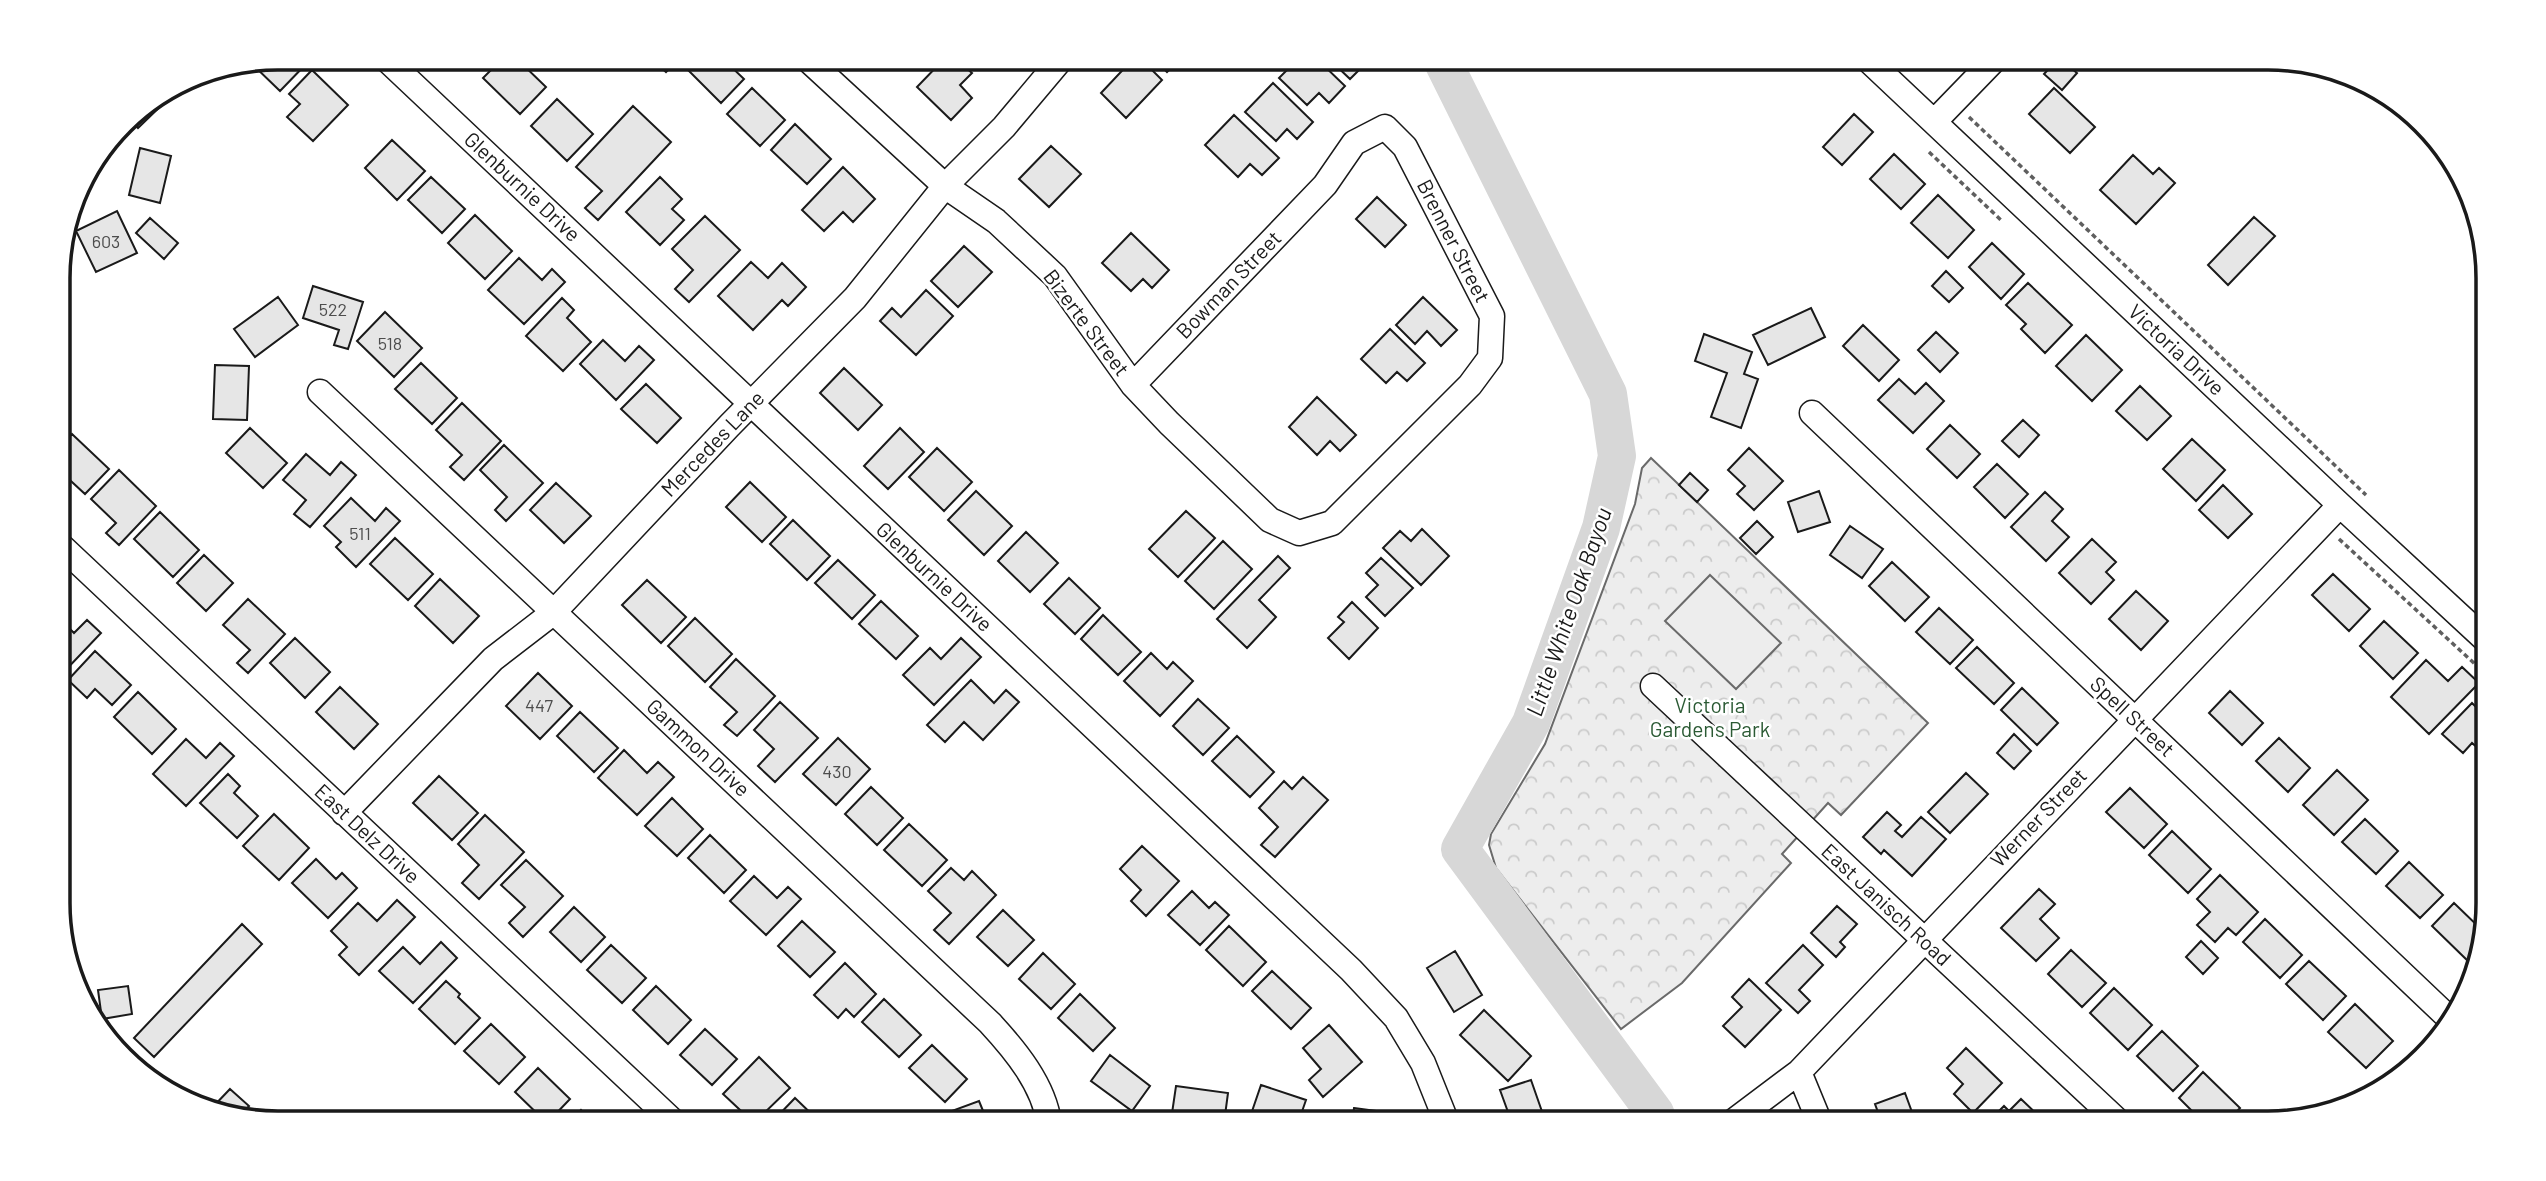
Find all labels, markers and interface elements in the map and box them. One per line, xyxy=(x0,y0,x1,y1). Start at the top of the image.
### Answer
street label: Glenburnie Drive xyxy=(460,126,586,246)
street label: Brenner Street xyxy=(1413,175,1496,306)
street label: Bowman Street xyxy=(1170,225,1286,343)
house number: 603 xyxy=(92,230,120,252)
street label: Bizerte Street xyxy=(1039,264,1135,380)
house number: 522 xyxy=(319,298,347,320)
street label: Victoria Drive xyxy=(2124,298,2230,400)
house number: 518 xyxy=(378,332,402,354)
street label: Mercedes Lane xyxy=(655,385,769,501)
water label: Little White Oak Bayou xyxy=(1519,504,1617,720)
street label: Glenburnie Drive xyxy=(872,516,998,636)
house number: 511 xyxy=(349,522,371,544)
street label: Spell Street xyxy=(2086,671,2180,761)
park label: Victoria Gardens Park xyxy=(1650,692,1770,741)
street label: Gammon Drive xyxy=(642,693,756,801)
house number: 447 xyxy=(525,694,553,716)
house number: 430 xyxy=(822,760,852,782)
street label: Werner Street xyxy=(1985,762,2091,872)
street label: East Delz Drive xyxy=(310,778,426,888)
street label: East Janisch Road xyxy=(1817,838,1957,970)

